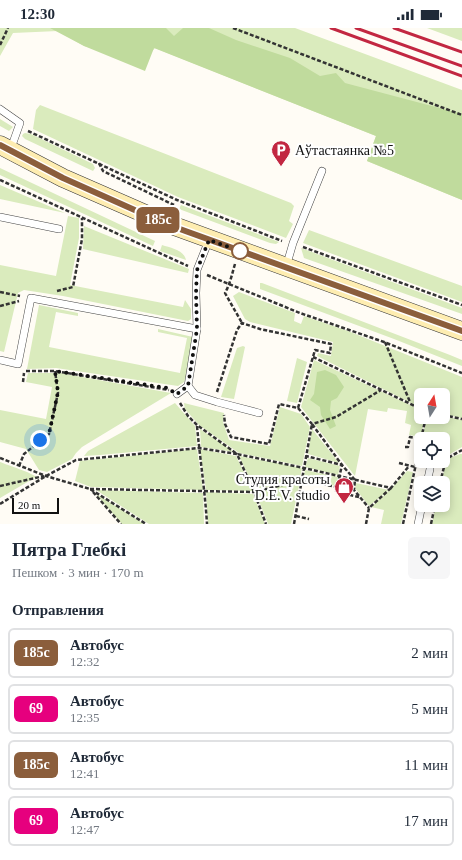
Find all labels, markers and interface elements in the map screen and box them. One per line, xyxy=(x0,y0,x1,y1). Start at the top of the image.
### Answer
text: 12:30 xyxy=(20,6,55,22)
parking icon: Аўтастаянка №5 xyxy=(270,139,292,167)
place label: Аўтастаянка №5 xyxy=(295,143,394,158)
line badge: 185с xyxy=(130,207,186,233)
text: 185с xyxy=(144,212,172,227)
unlabelled marker xyxy=(231,242,249,260)
north arrow xyxy=(414,388,450,424)
map controls xyxy=(414,388,450,512)
your location xyxy=(30,430,50,450)
button: locate xyxy=(414,432,450,468)
place label: Студия красоты D.E.V. studio xyxy=(236,472,331,503)
shop icon: Студия красоты D.E.V. studio xyxy=(333,476,355,504)
button: layers xyxy=(414,476,450,512)
scale bar xyxy=(12,496,59,515)
text: 20 m xyxy=(18,499,40,511)
button: heart xyxy=(408,537,450,579)
text: Пятра Глебкі xyxy=(12,539,126,560)
text: Пешком · 3 мин · 170 m xyxy=(12,565,144,580)
text: Отправления xyxy=(12,602,104,618)
text: Автобус xyxy=(70,637,124,653)
text: 185с xyxy=(22,645,50,660)
text: 2 мин xyxy=(411,645,448,661)
text: 12:32 xyxy=(70,654,100,669)
text: Автобус xyxy=(70,693,124,709)
text: 69 xyxy=(29,701,43,716)
text: 5 мин xyxy=(411,701,448,717)
text: 12:35 xyxy=(70,710,100,725)
text: Автобус xyxy=(70,749,124,765)
text: 185с xyxy=(22,757,50,772)
text: 11 мин xyxy=(404,757,448,773)
text: 12:41 xyxy=(70,766,100,781)
text: Автобус xyxy=(70,805,124,821)
text: 69 xyxy=(29,813,43,828)
text: 17 мин xyxy=(404,813,448,829)
text: 12:47 xyxy=(70,822,100,837)

